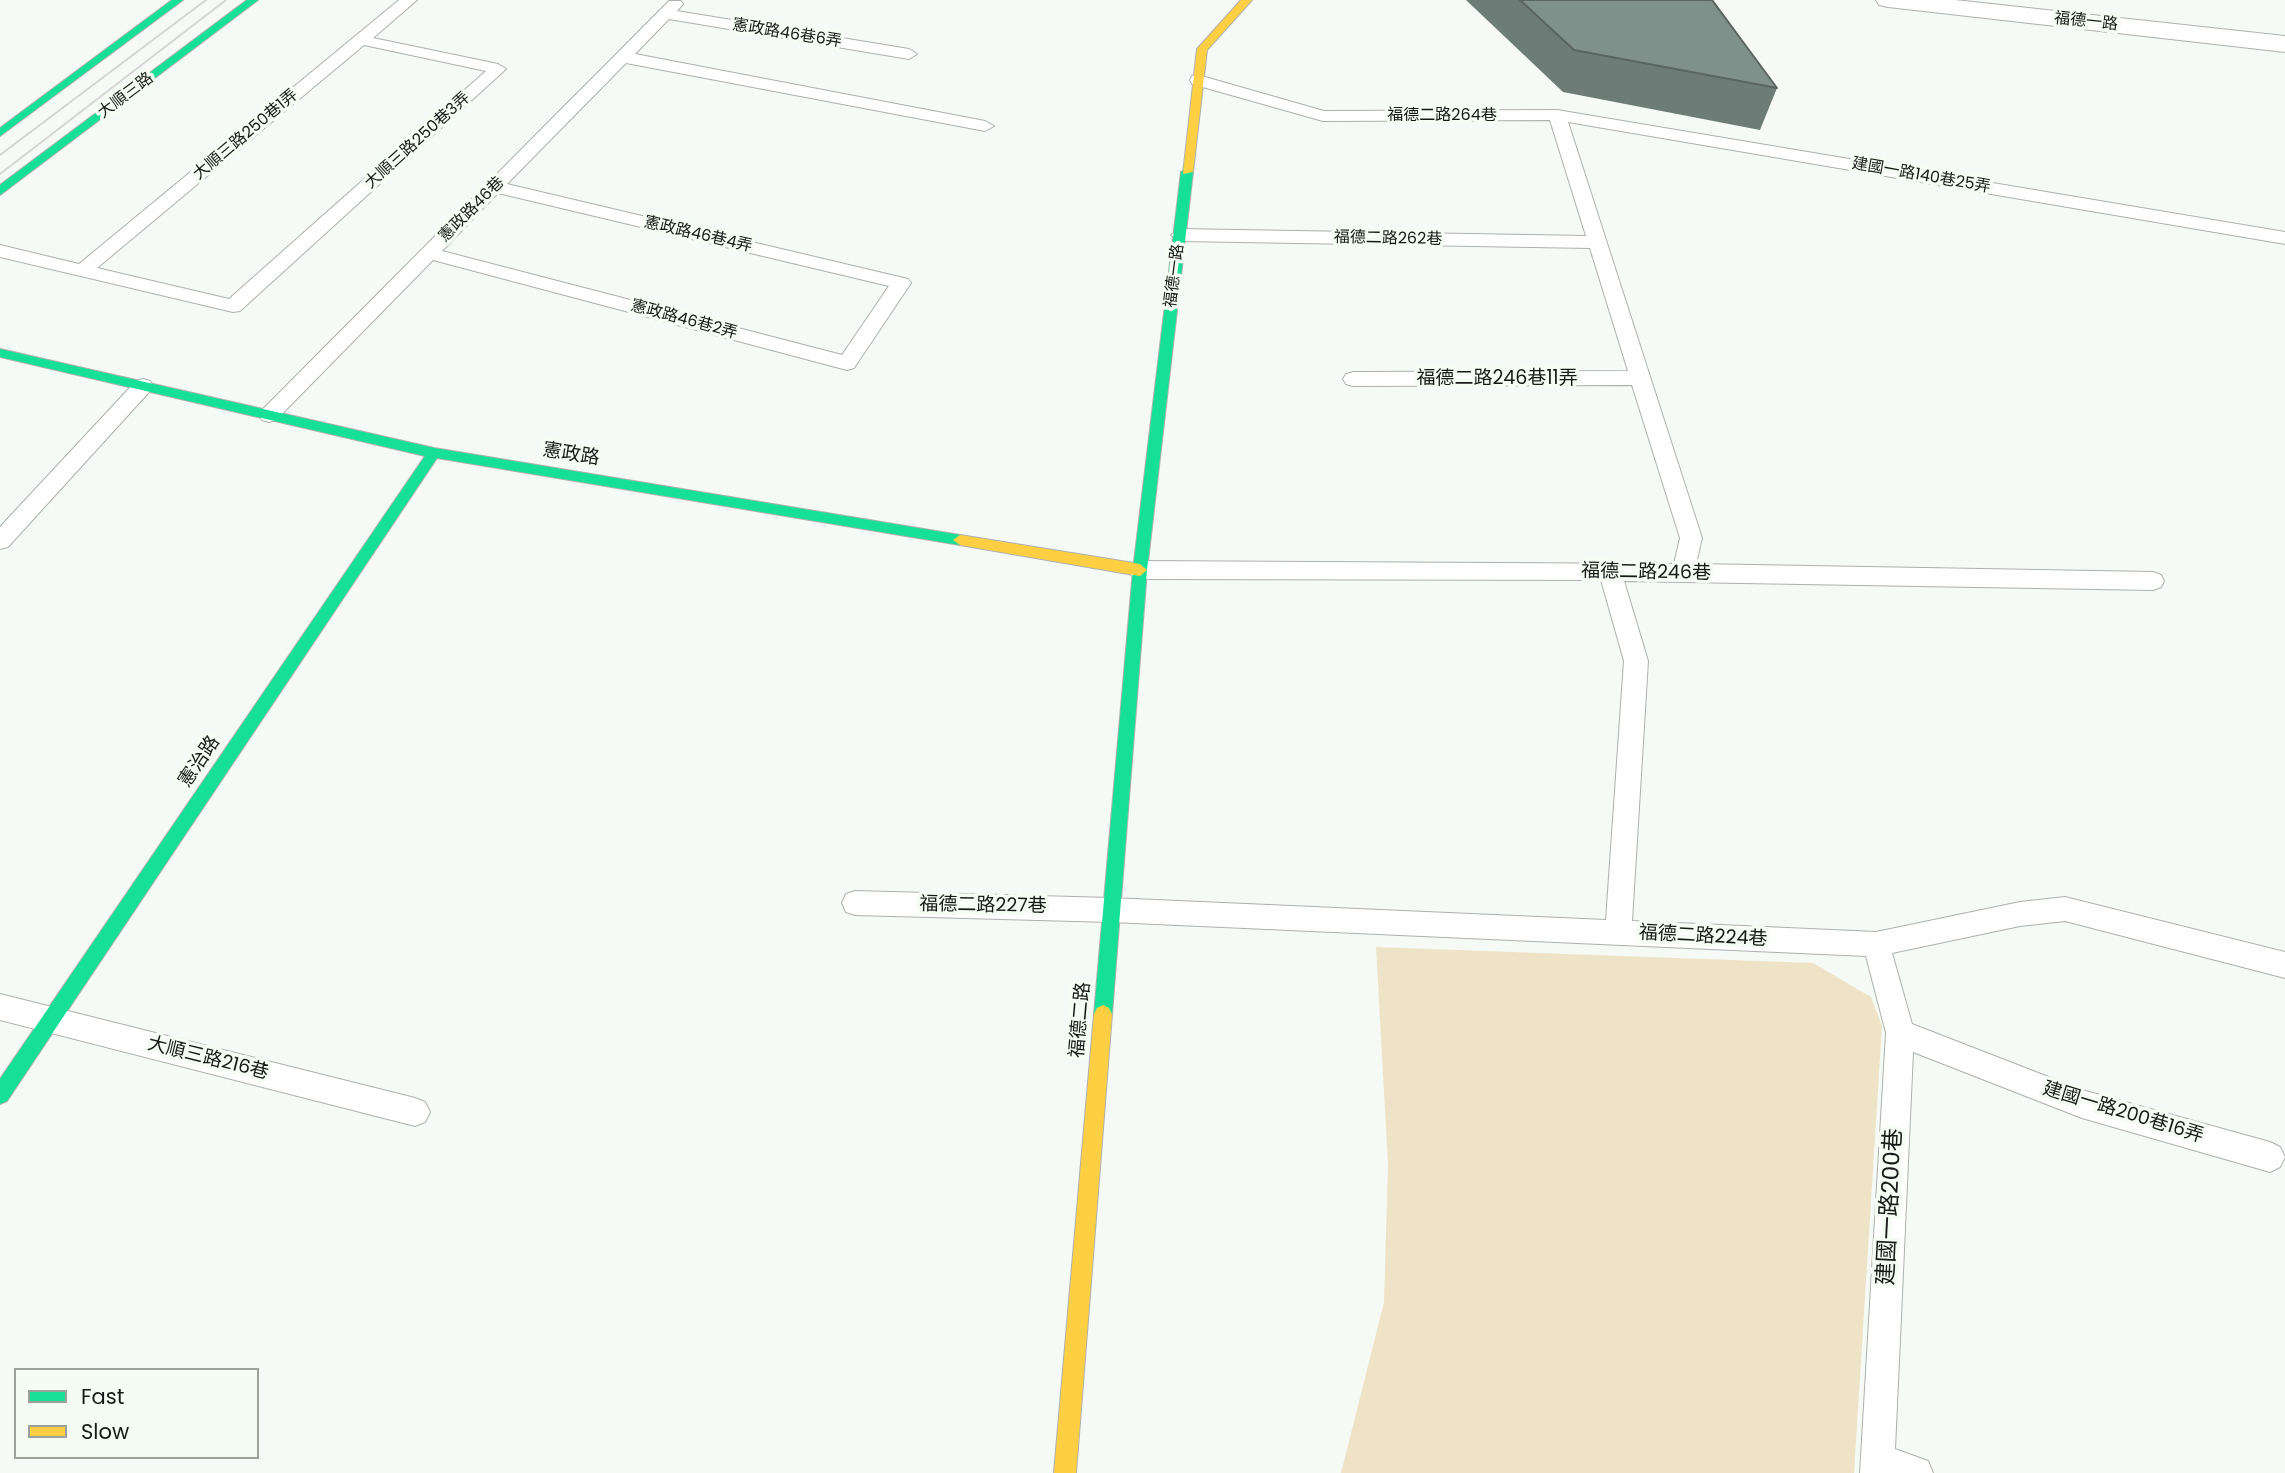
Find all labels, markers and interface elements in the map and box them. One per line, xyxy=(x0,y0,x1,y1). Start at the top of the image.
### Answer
street label: 福德一路 xyxy=(2053,9,2119,35)
street label: 憲政路46巷6弄 xyxy=(731,16,843,52)
street label: 大順三路 xyxy=(95,69,157,123)
street label: 大順三路250巷1弄 xyxy=(190,86,302,184)
street label: 大順三路250巷3弄 xyxy=(362,89,474,193)
street label: 福德二路264巷 xyxy=(1387,106,1497,126)
street label: 建國一路140巷25弄 xyxy=(1850,154,1992,198)
street label: 憲政路46巷 xyxy=(435,173,509,247)
street label: 憲政路46巷4弄 xyxy=(642,213,754,257)
street label: 福德二路262巷 xyxy=(1334,228,1442,250)
street label: 福德一路 xyxy=(1162,243,1188,309)
street label: 憲政路46巷2弄 xyxy=(629,297,739,343)
street label: 福德二路246巷11弄 xyxy=(1416,368,1578,390)
street label: 憲政路 xyxy=(541,439,601,471)
street label: 福德二路246巷 xyxy=(1581,560,1711,586)
street label: 憲治路 xyxy=(175,732,225,792)
street label: 福德二路227巷 xyxy=(919,893,1047,919)
street label: 福德二路224巷 xyxy=(1638,922,1768,952)
street label: 福德二路 xyxy=(1066,981,1096,1059)
street label: 大順三路216巷 xyxy=(145,1033,271,1085)
street label: 建國一路200巷16弄 xyxy=(2040,1078,2206,1148)
street label: 建國一路200巷 xyxy=(1873,1128,1909,1286)
legend xyxy=(14,1368,259,1459)
text: Fast xyxy=(81,1382,124,1411)
text: Slow xyxy=(81,1417,129,1446)

